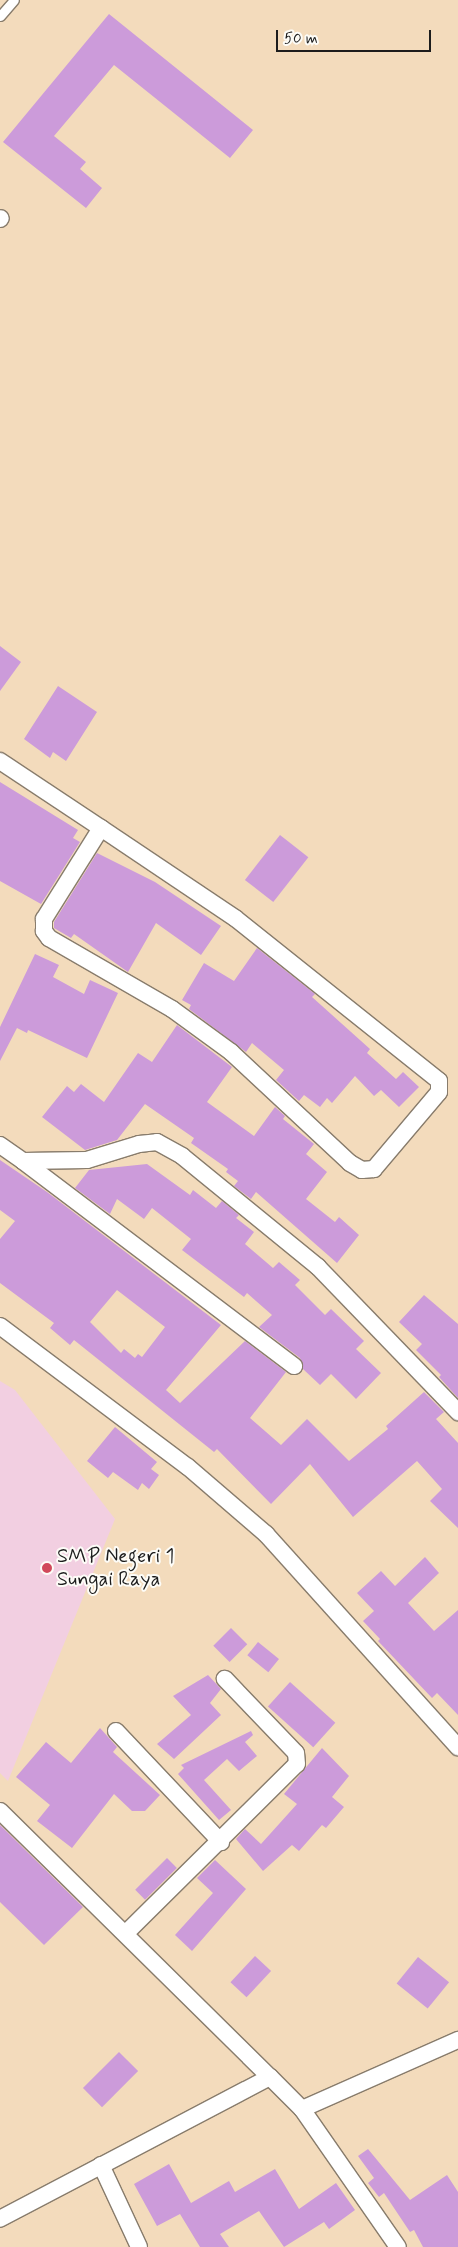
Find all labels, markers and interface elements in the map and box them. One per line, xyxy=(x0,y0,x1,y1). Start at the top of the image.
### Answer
scale bar xyxy=(278,20,433,52)
text: 50 m xyxy=(284,29,318,49)
place label: SMP Negeri 1 Sungai Raya xyxy=(57,1544,174,1591)
marker: SMP Negeri 1 Sungai Raya xyxy=(41,1562,53,1574)

